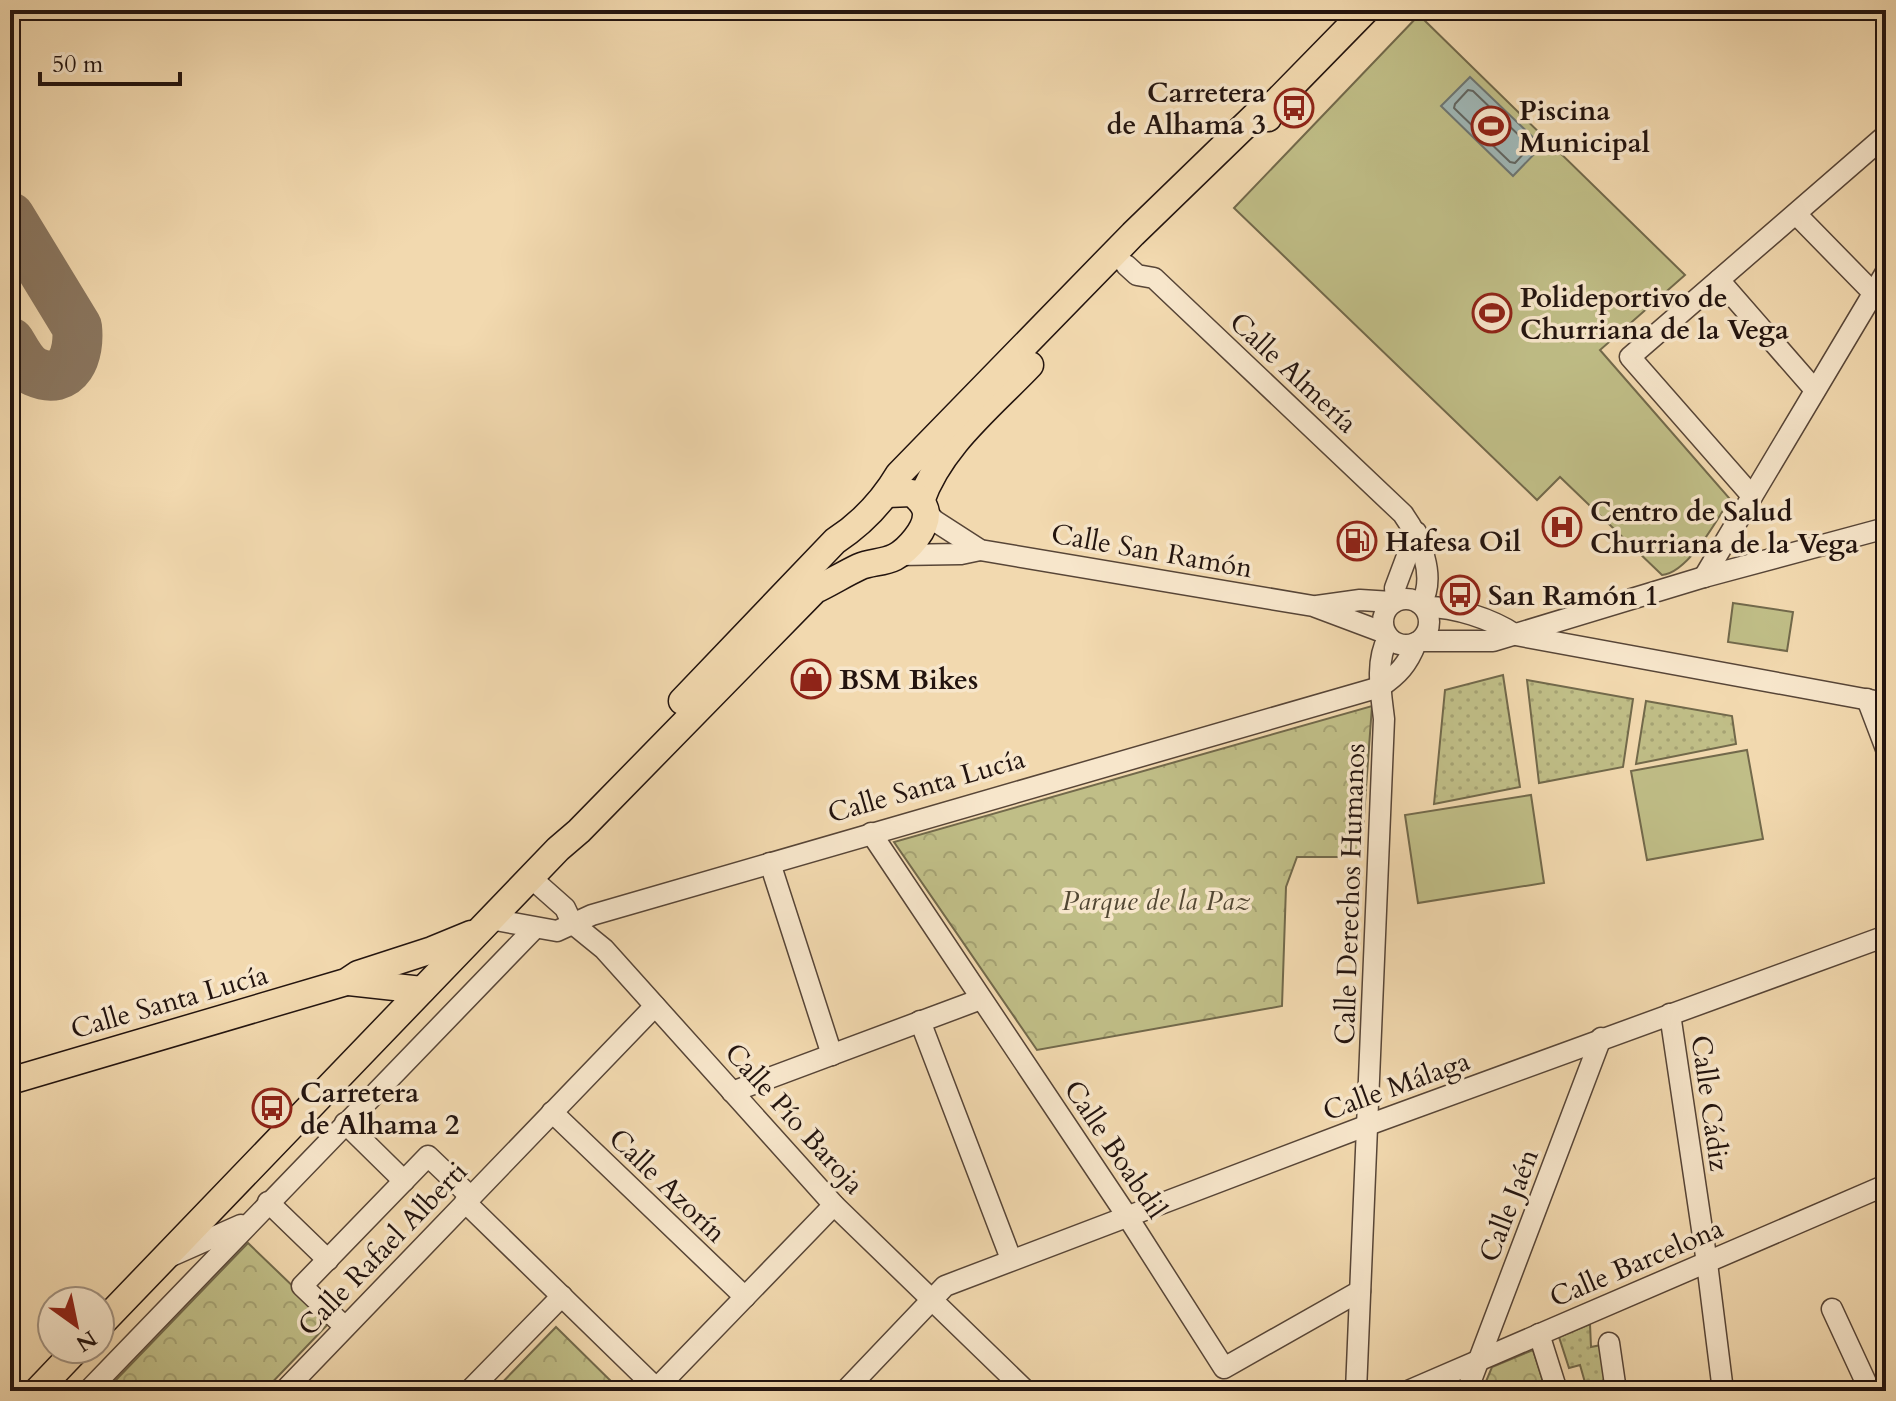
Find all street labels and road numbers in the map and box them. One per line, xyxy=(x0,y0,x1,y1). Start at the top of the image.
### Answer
street label: Calle Almería xyxy=(1221,304,1365,442)
street label: Calle San Ramón xyxy=(1048,515,1256,587)
street label: Calle Santa Lucía xyxy=(823,740,1029,832)
street label: Calle Derechos Humanos xyxy=(1326,743,1374,1045)
street label: Calle Santa Lucía xyxy=(66,956,272,1048)
street label: Calle Cádiz xyxy=(1682,1033,1738,1174)
street label: Calle Pío Baroja xyxy=(716,1035,872,1203)
street label: Calle Málaga xyxy=(1318,1042,1475,1130)
street label: Calle Boabdil xyxy=(1055,1073,1175,1226)
street label: Calle Azorín xyxy=(600,1120,734,1251)
street label: Calle Jaén xyxy=(1470,1143,1548,1267)
street label: Calle Rafael Alberti xyxy=(289,1153,476,1344)
street label: Calle Barcelona xyxy=(1544,1209,1729,1317)

